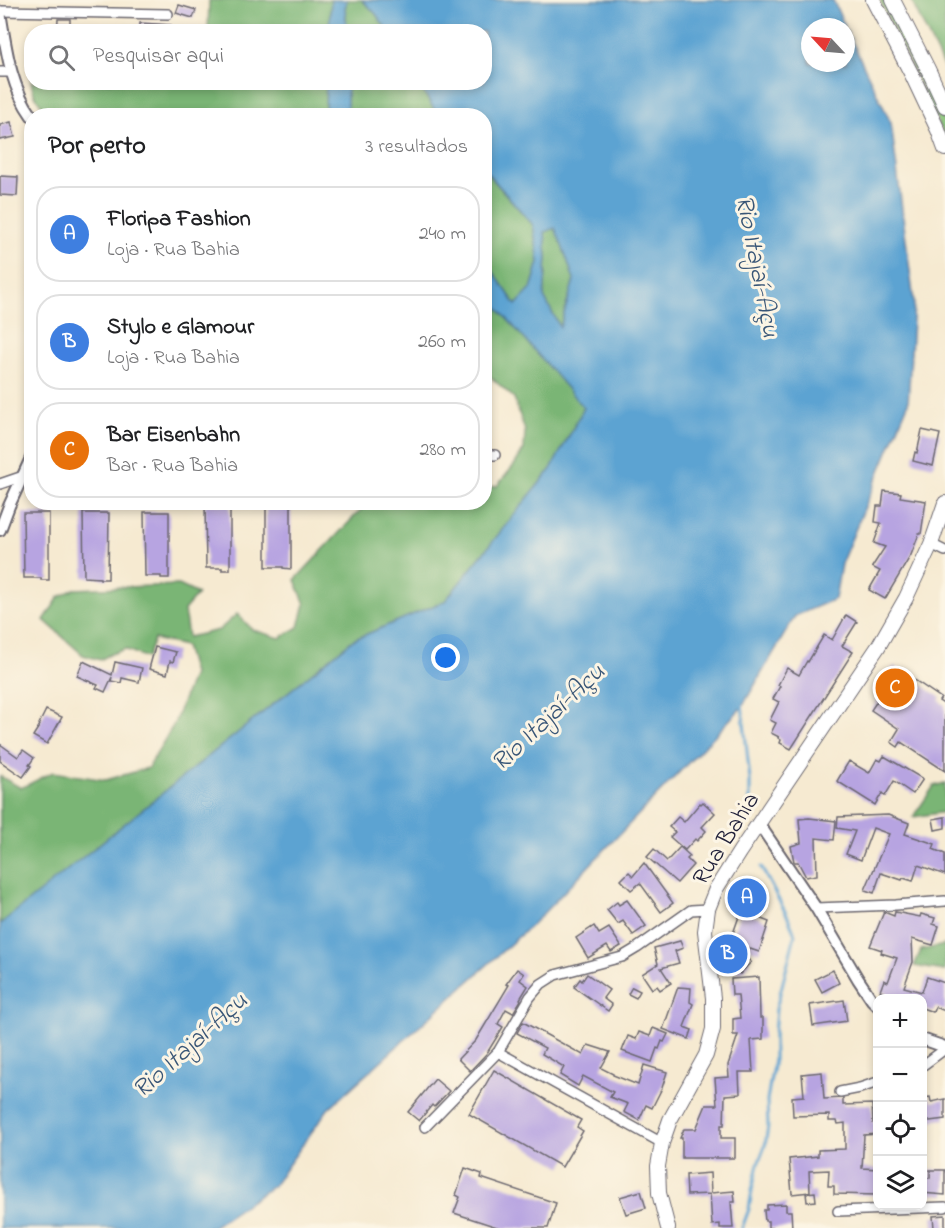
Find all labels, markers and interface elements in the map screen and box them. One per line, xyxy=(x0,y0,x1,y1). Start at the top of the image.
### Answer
north arrow xyxy=(801,18,855,72)
search box xyxy=(24,24,492,90)
icon: search xyxy=(45,41,78,74)
text: Pesquisar aqui xyxy=(93,41,224,73)
text: Por perto xyxy=(48,128,146,166)
text: 3 resultados xyxy=(365,133,468,162)
water label: Rio Itajaí-Açu xyxy=(724,192,788,341)
text: Floripa Fashion xyxy=(107,204,251,236)
text: A xyxy=(63,220,76,249)
text: 240 m xyxy=(419,220,466,249)
text: Loja · Rua Bahia xyxy=(107,236,240,265)
text: Stylo e Glamour xyxy=(107,312,254,344)
text: B xyxy=(63,328,76,357)
text: 260 m xyxy=(418,328,466,357)
text: Loja · Rua Bahia xyxy=(107,344,240,373)
text: Bar Eisenbahn xyxy=(107,420,240,452)
text: C xyxy=(64,436,75,465)
text: 280 m xyxy=(419,436,466,465)
text: Bar · Rua Bahia xyxy=(107,452,238,481)
your location xyxy=(431,643,460,672)
water label: Rio Itajaí-Açu xyxy=(483,655,615,781)
pin: C xyxy=(876,666,914,710)
street label: Rua Bahia xyxy=(685,786,769,893)
pin: A xyxy=(728,876,766,920)
pin: B xyxy=(708,932,748,976)
water label: Rio Itajaí-Açu xyxy=(125,984,257,1109)
map controls xyxy=(873,994,927,1210)
button: + xyxy=(873,994,927,1048)
button: − xyxy=(873,1048,927,1102)
button: locate xyxy=(873,1102,927,1156)
button: layers xyxy=(873,1156,927,1210)

